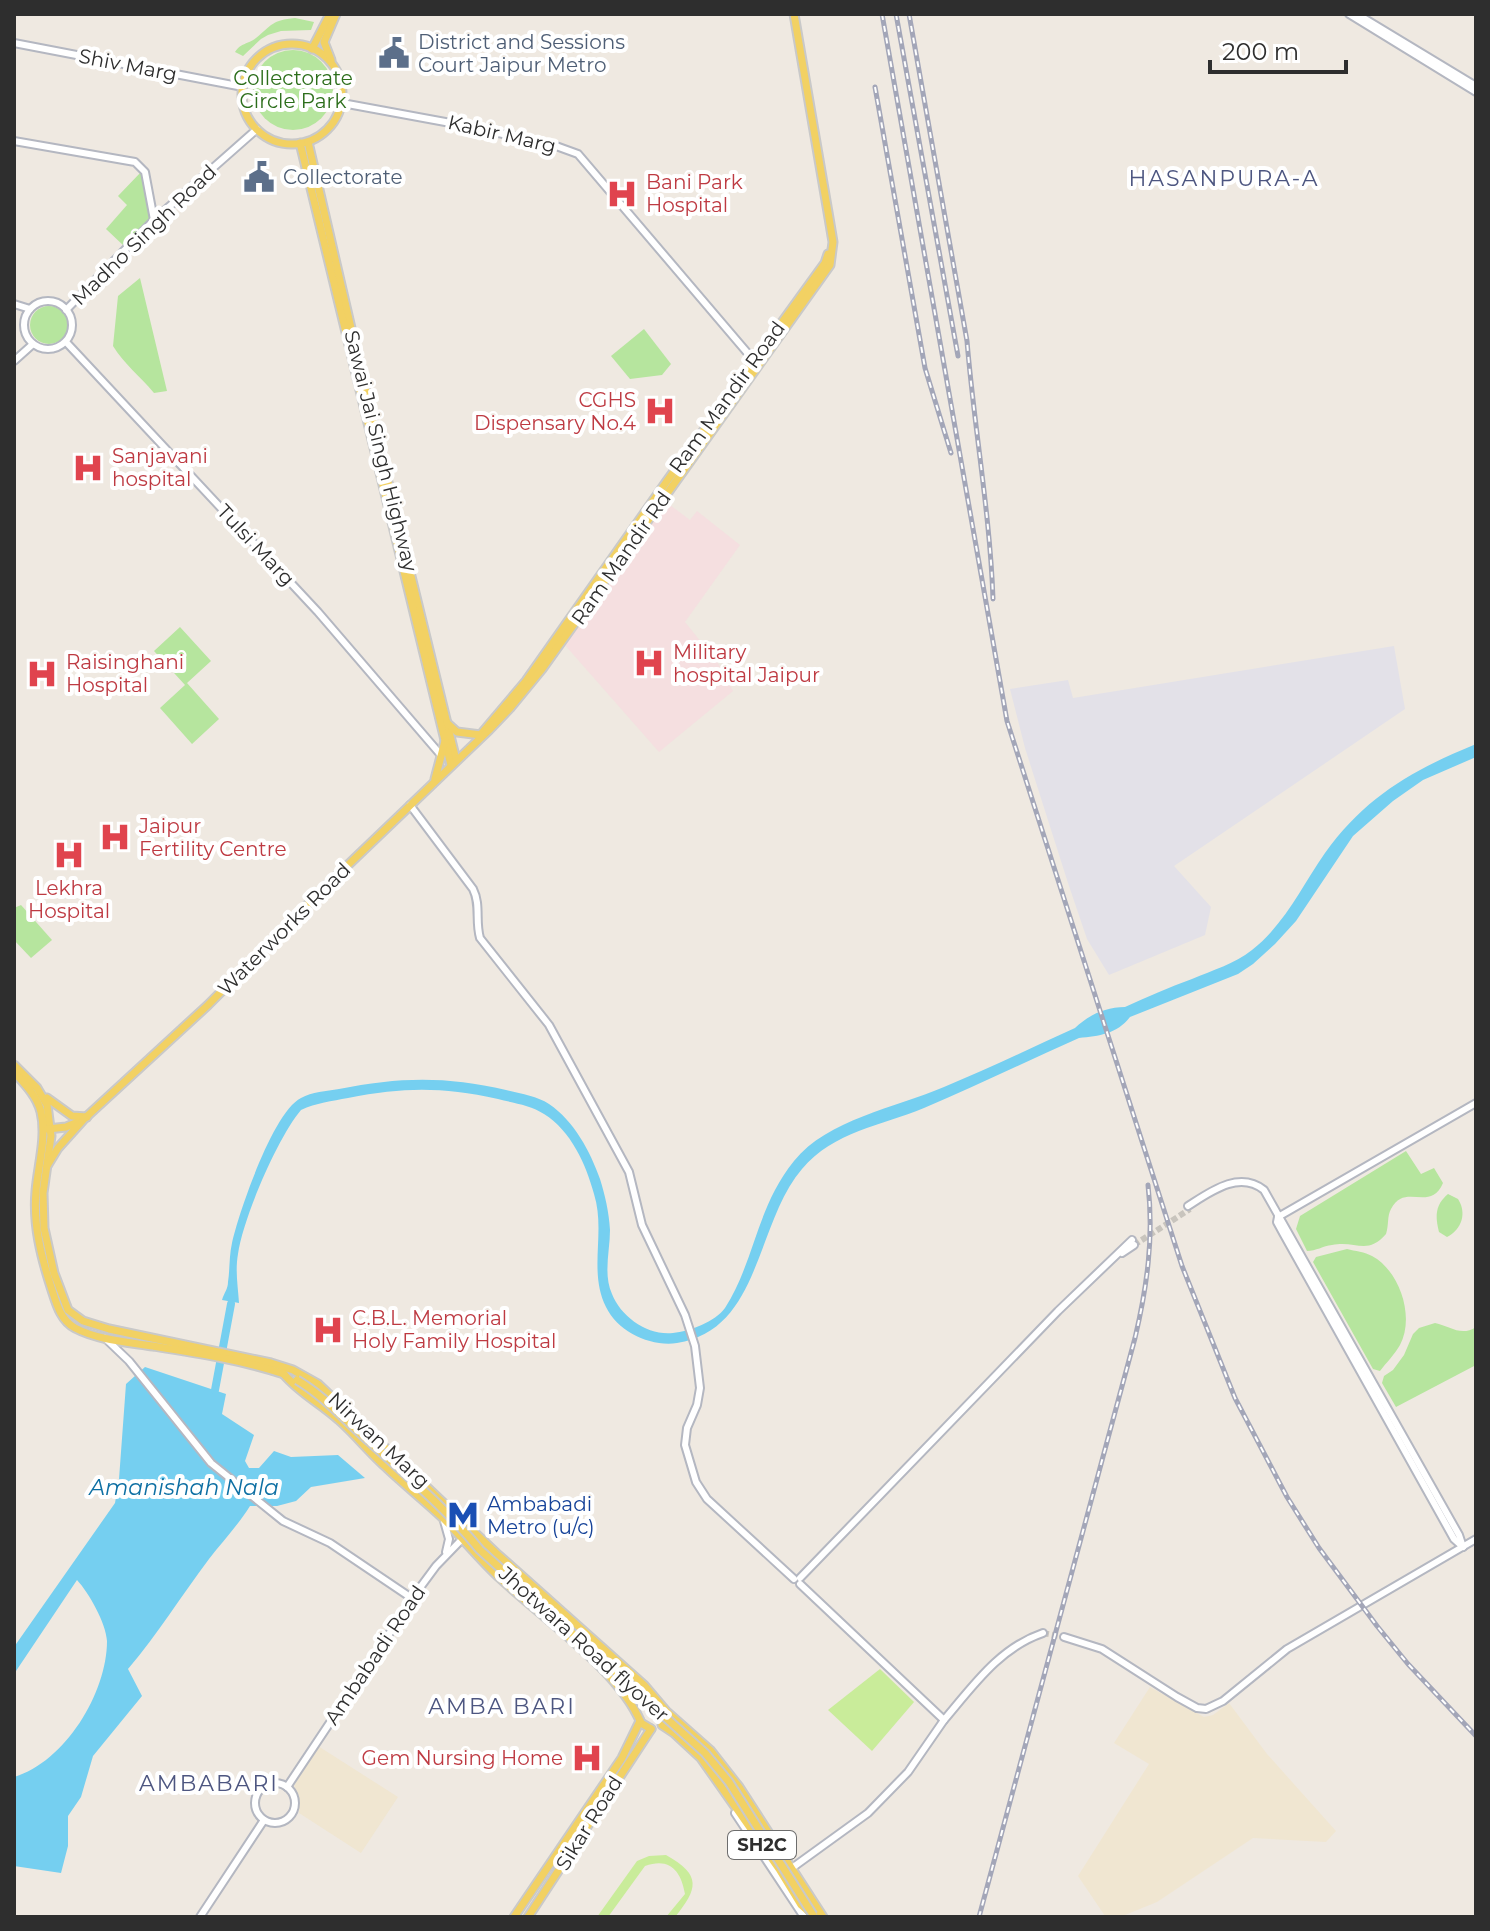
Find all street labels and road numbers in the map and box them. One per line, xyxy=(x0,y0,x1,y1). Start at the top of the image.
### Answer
street label: Shiv Marg xyxy=(77,44,179,86)
street label: Kabir Marg xyxy=(446,110,558,158)
street label: Madho Singh Road xyxy=(67,160,221,310)
street label: Ram Mandir Road xyxy=(664,317,790,477)
street label: Sawai Jai Singh Highway xyxy=(339,328,423,574)
street label: Ram Mandir Rd xyxy=(566,487,676,629)
street label: Tulsi Marg xyxy=(212,499,300,591)
street label: Waterworks Road xyxy=(213,858,355,1000)
street label: Nirwan Marg xyxy=(323,1387,435,1493)
street label: Jhotwara Road flyover xyxy=(493,1561,674,1727)
street label: Ambabadi Road xyxy=(320,1581,430,1729)
street label: Sikar Road xyxy=(551,1771,627,1875)
road number: SH2C xyxy=(728,1831,796,1859)

